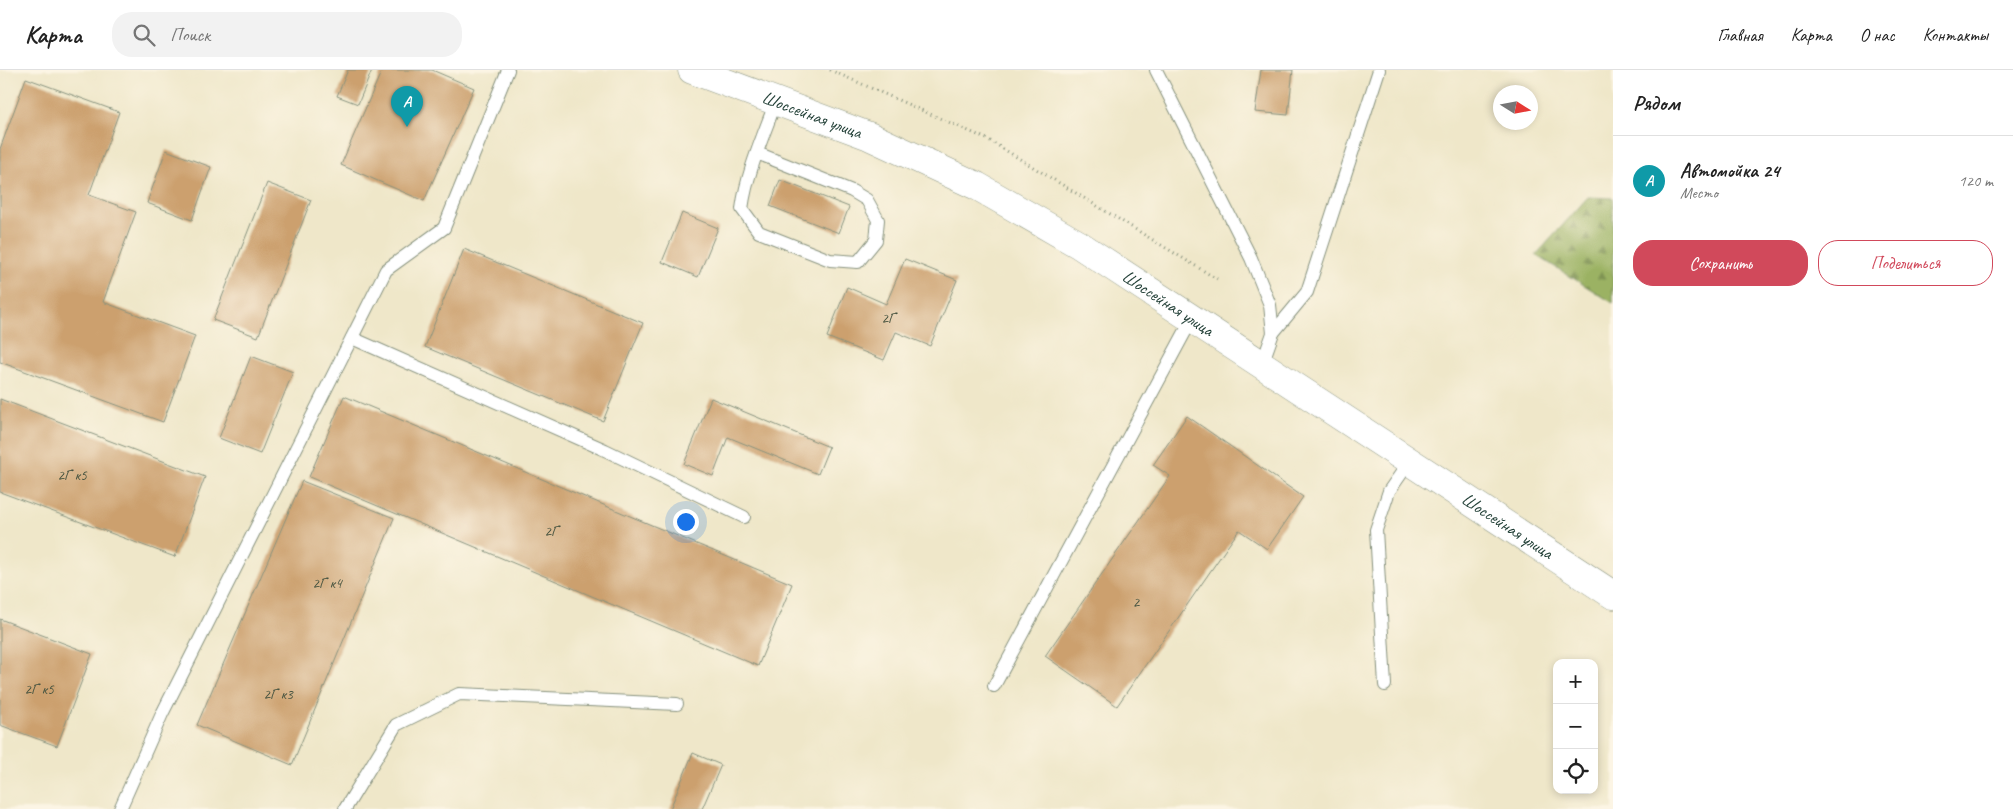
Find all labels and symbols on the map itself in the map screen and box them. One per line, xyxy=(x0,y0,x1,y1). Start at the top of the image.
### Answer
north arrow xyxy=(1493,85,1538,130)
pin: A xyxy=(391,86,423,127)
street label: Шоссейная улица xyxy=(759,86,867,144)
street label: Шоссейная улица xyxy=(1118,265,1219,342)
house number: 2Г xyxy=(881,309,898,328)
house number: 2Г к5 xyxy=(57,466,88,485)
street label: Шоссейная улица xyxy=(1458,488,1559,565)
your location xyxy=(673,509,699,535)
house number: 2Г xyxy=(544,522,561,541)
house number: 2Г к4 xyxy=(312,574,343,593)
house number: 2 xyxy=(1133,593,1141,612)
house number: 2Г к5 xyxy=(24,680,55,699)
house number: 2Г к3 xyxy=(263,685,294,704)

